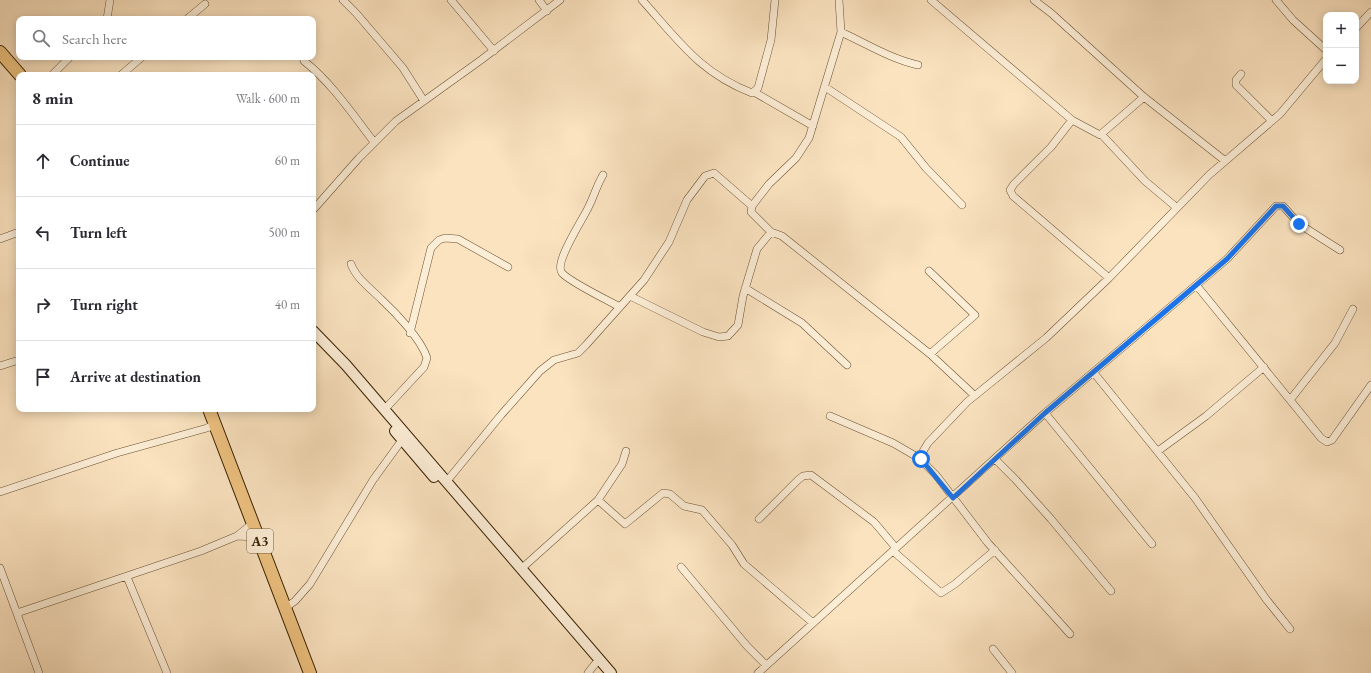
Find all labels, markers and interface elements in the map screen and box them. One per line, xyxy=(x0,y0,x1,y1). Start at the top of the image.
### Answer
map controls xyxy=(1323,12,1359,84)
button: + xyxy=(1323,12,1359,48)
search box xyxy=(16,16,316,60)
icon: search xyxy=(30,27,52,49)
text: Search here xyxy=(62,29,127,48)
button: − xyxy=(1323,48,1359,84)
text: 8 min xyxy=(32,87,73,109)
text: Walk · 600 m xyxy=(236,90,300,107)
icon: ahead xyxy=(32,150,54,172)
text: Continue xyxy=(70,151,130,170)
text: 60 m xyxy=(275,152,300,169)
route end xyxy=(1290,215,1308,233)
icon: left xyxy=(32,222,54,244)
text: Turn left xyxy=(70,223,127,242)
text: 500 m xyxy=(269,224,300,241)
icon: right xyxy=(32,294,54,316)
text: Turn right xyxy=(70,295,138,314)
text: 40 m xyxy=(275,296,300,313)
icon: arrive xyxy=(32,366,54,388)
text: Arrive at destination xyxy=(70,367,201,386)
route start xyxy=(912,450,930,468)
road number: A3 xyxy=(247,529,273,553)

